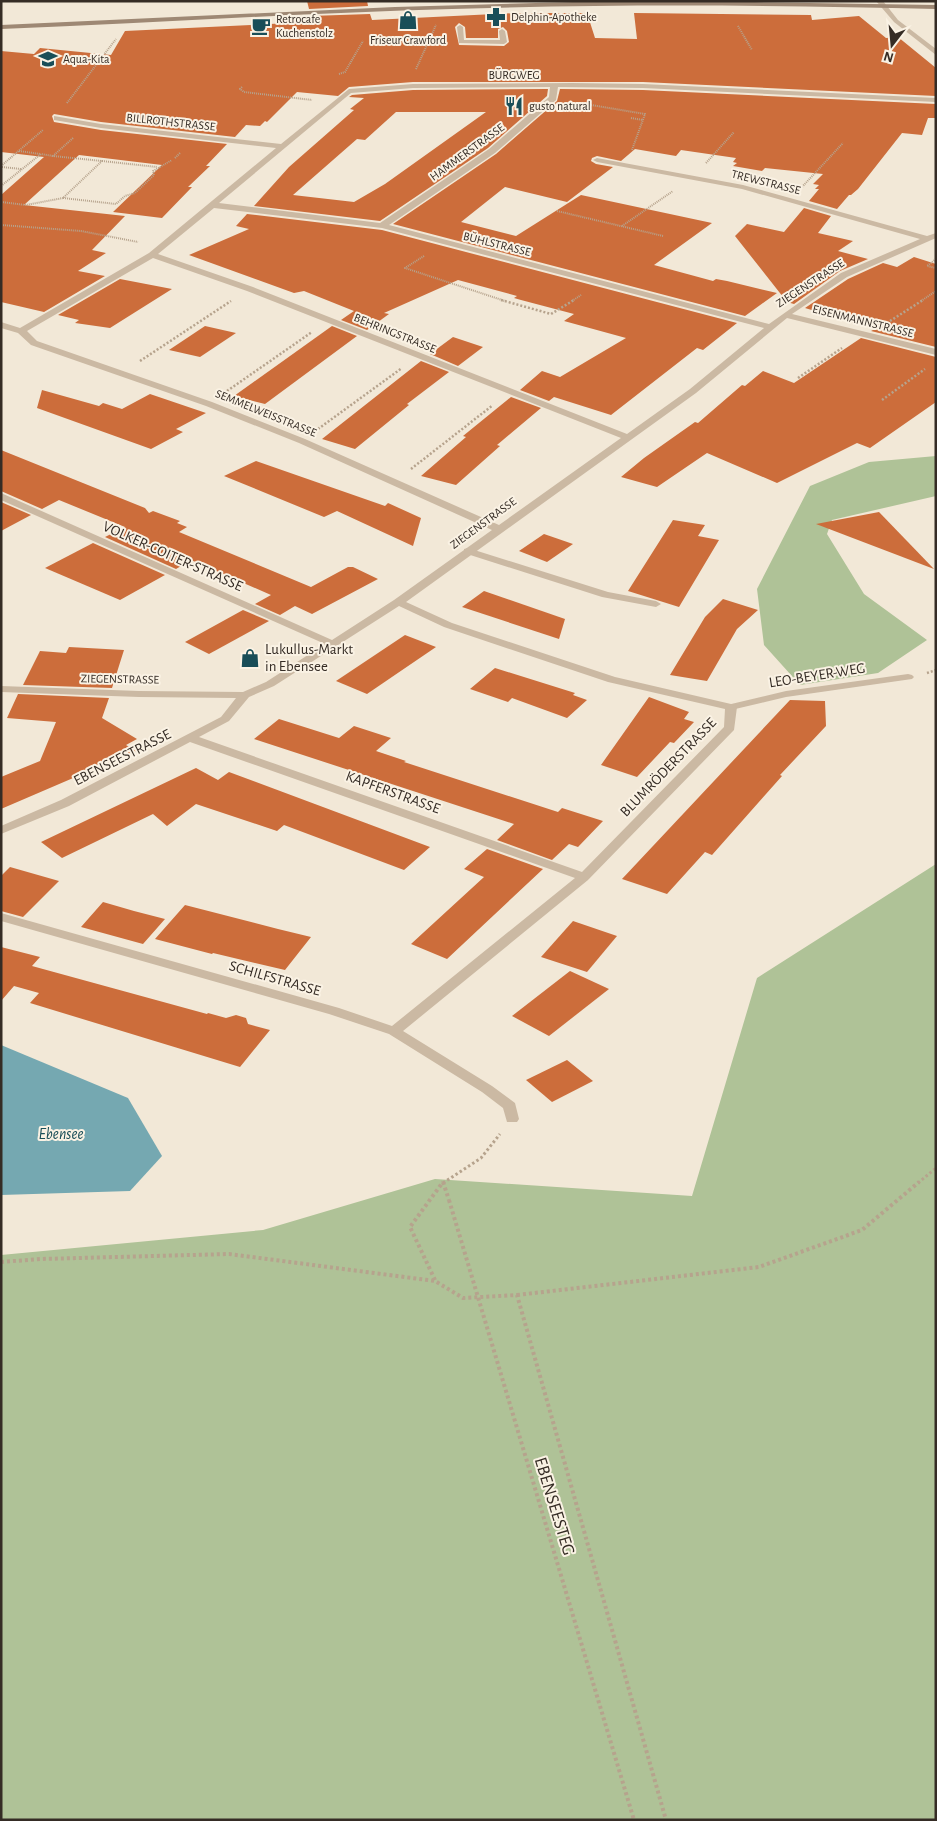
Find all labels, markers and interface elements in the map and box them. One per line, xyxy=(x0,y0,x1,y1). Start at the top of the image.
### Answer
pharmacy icon: Delphin-Apotheke xyxy=(485,6,507,28)
shop icon: Friseur Crawford xyxy=(397,9,419,31)
place label: Delphin-Apotheke xyxy=(511,11,597,23)
place label: Retrocafe Kuchenstolz xyxy=(276,13,333,39)
cafe icon: Retrocafe Kuchenstolz xyxy=(250,15,272,37)
north arrow xyxy=(867,20,917,70)
place label: Friseur Crawford xyxy=(370,34,446,46)
school or university icon: Aqua-Kita xyxy=(37,48,59,70)
text: N xyxy=(882,48,895,65)
place label: Aqua-Kita xyxy=(63,53,110,65)
street label: BÜRGWEG xyxy=(488,68,540,81)
restaurant icon: gusto natural xyxy=(503,95,525,117)
place label: gusto natural xyxy=(529,100,591,112)
street label: BILLROTHSTRASSE xyxy=(126,111,216,133)
street label: HAMMERSTRASSE xyxy=(428,121,507,183)
street label: TREWSTRASSE xyxy=(730,168,802,196)
street label: BÜHLSTRASSE xyxy=(462,229,532,258)
street label: ZIEGENSTRASSE xyxy=(774,257,846,309)
street label: EISENMANNSTRASSE xyxy=(811,303,915,339)
street label: BEHRINGSTRASSE xyxy=(352,311,438,355)
street label: SEMMELWEISSTRASSE xyxy=(214,387,319,439)
street label: ZIEGENSTRASSE xyxy=(448,495,518,551)
street label: VOLKER-COITER-STRASSE xyxy=(101,519,245,594)
place label: Lukullus-Markt in Ebensee xyxy=(265,642,353,674)
shop icon: Lukullus-Markt in Ebensee xyxy=(239,647,261,669)
street label: LEO-BEYER-WEG xyxy=(768,660,866,691)
street label: ZIEGENSTRASSE xyxy=(81,672,160,686)
street label: BLUMRÖDERSTRASSE xyxy=(616,714,719,820)
street label: EBENSEESTRASSE xyxy=(71,726,173,788)
street label: KAPFERSTRASSE xyxy=(344,768,442,817)
street label: SCHILFSTRASSE xyxy=(227,958,322,999)
water label: Ebensee xyxy=(38,1126,84,1142)
street label: EBENSEESTEG xyxy=(531,1455,577,1557)

